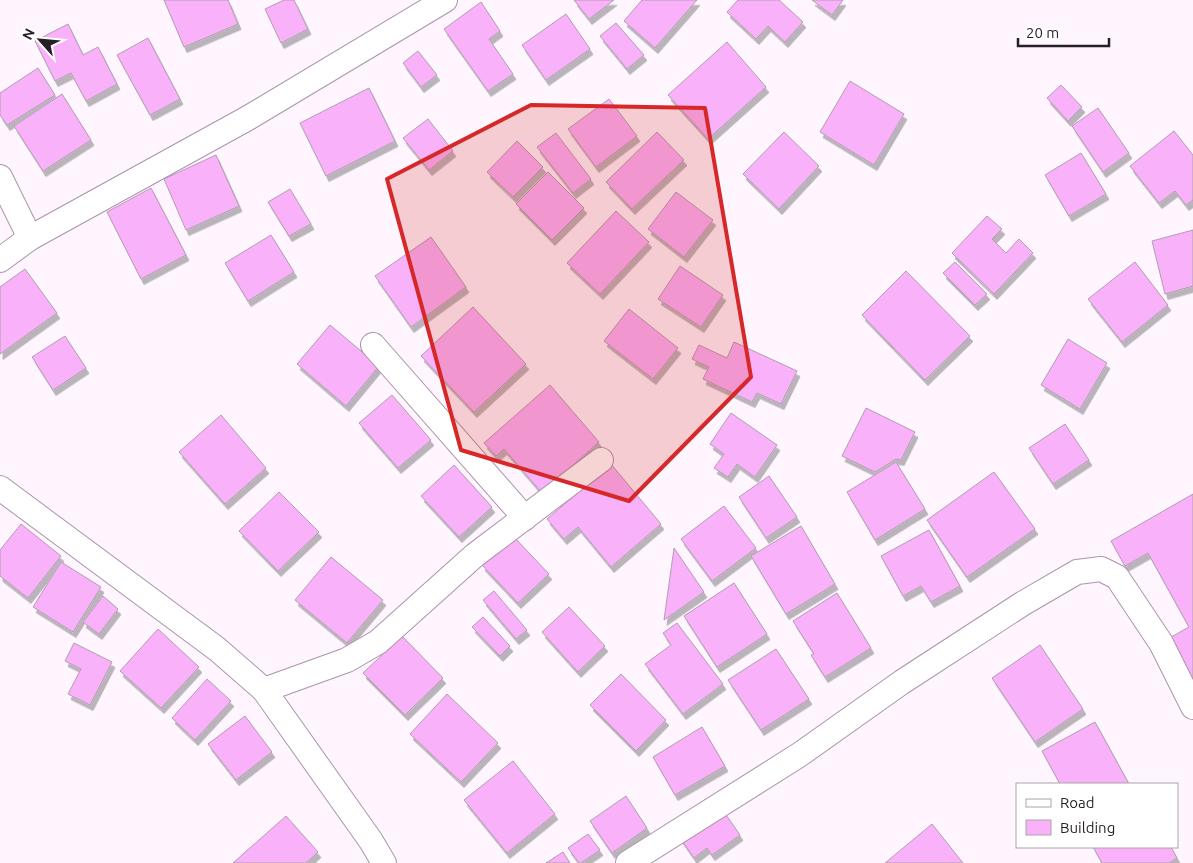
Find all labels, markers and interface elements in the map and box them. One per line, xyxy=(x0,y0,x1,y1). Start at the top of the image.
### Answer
north arrow xyxy=(15,15,65,65)
scale bar xyxy=(1018,15,1109,47)
text: 20 m xyxy=(1026,24,1059,41)
text: N xyxy=(19,26,38,42)
legend xyxy=(1016,783,1178,848)
text: Road xyxy=(1060,794,1095,811)
text: Building xyxy=(1060,819,1115,836)

